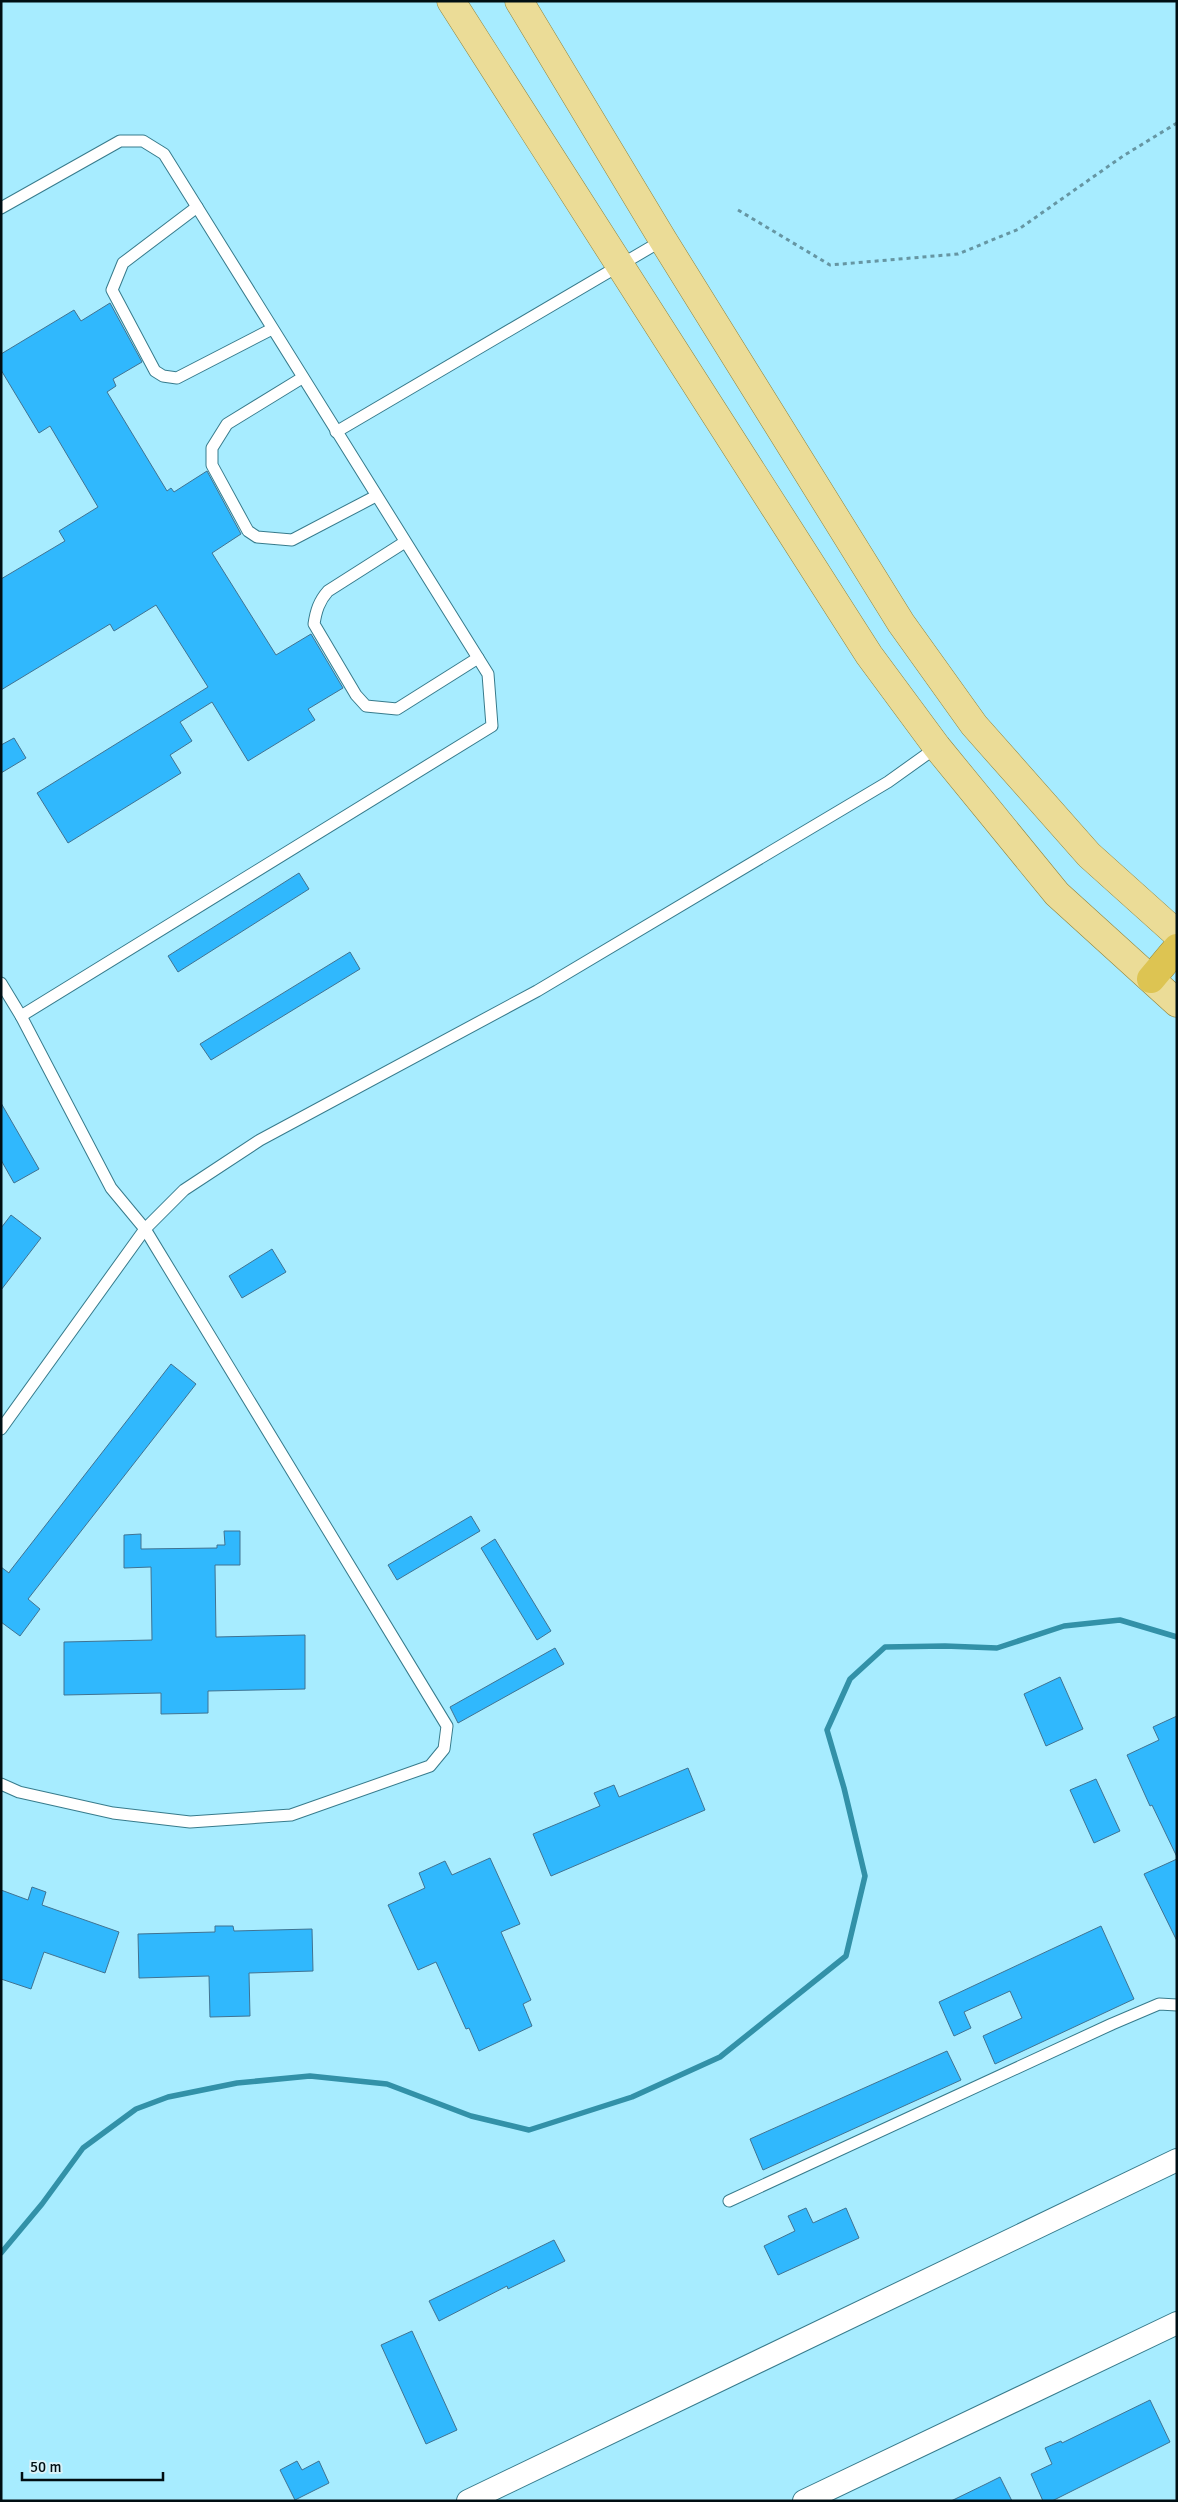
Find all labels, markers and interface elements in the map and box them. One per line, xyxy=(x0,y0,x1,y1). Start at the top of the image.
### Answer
scale bar xyxy=(22,2450,164,2482)
text: 50 m xyxy=(30,2458,61,2476)

